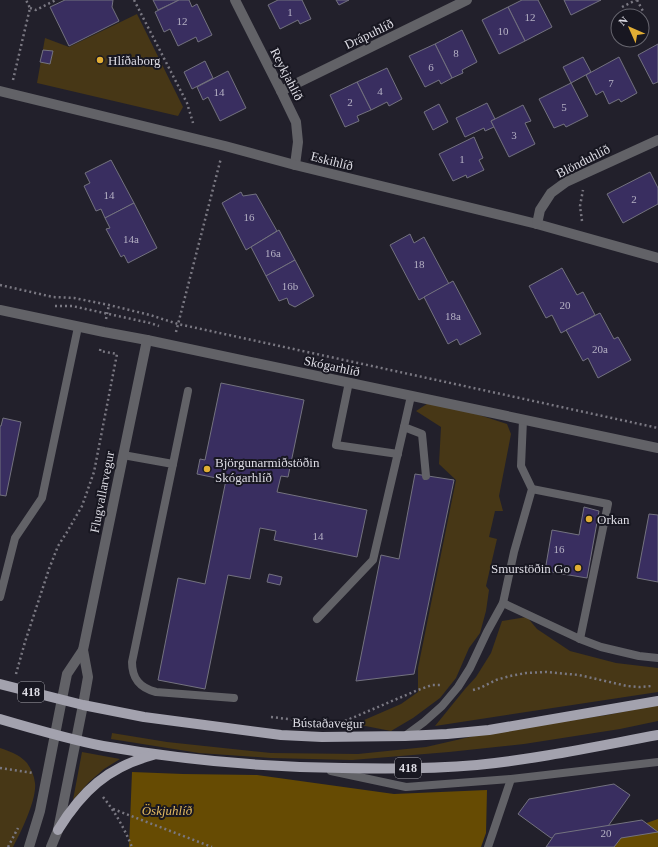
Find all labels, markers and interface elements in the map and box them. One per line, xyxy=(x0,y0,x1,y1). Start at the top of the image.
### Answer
house number: 1 xyxy=(287,6,293,18)
north arrow xyxy=(610,8,650,48)
house number: 12 xyxy=(525,11,536,23)
text: N xyxy=(616,14,630,28)
house number: 12 xyxy=(177,15,188,27)
street label: Drápuhlíð xyxy=(342,16,396,52)
house number: 10 xyxy=(498,25,509,37)
street label: Reykjahlíð xyxy=(267,45,307,103)
house number: 8 xyxy=(453,47,459,59)
place label: Hlíðaborg xyxy=(108,53,161,68)
marker: Hlíðaborg xyxy=(95,55,105,65)
house number: 6 xyxy=(428,61,434,73)
house number: 7 xyxy=(608,77,614,89)
house number: 4 xyxy=(377,85,383,97)
house number: 14 xyxy=(214,86,225,98)
house number: 2 xyxy=(347,96,353,108)
house number: 5 xyxy=(561,101,567,113)
house number: 3 xyxy=(511,129,517,141)
street label: Blönduhlíð xyxy=(554,141,612,181)
street label: Eskihlíð xyxy=(309,148,355,174)
house number: 1 xyxy=(459,153,465,165)
house number: 14 xyxy=(104,189,115,201)
house number: 2 xyxy=(631,193,637,205)
house number: 16 xyxy=(244,211,255,223)
house number: 14a xyxy=(123,233,139,245)
house number: 16a xyxy=(265,247,281,259)
house number: 18 xyxy=(414,258,425,270)
house number: 16b xyxy=(282,280,299,292)
house number: 20 xyxy=(560,299,571,311)
house number: 18a xyxy=(445,310,461,322)
house number: 20a xyxy=(592,343,608,355)
street label: Skógarhlíð xyxy=(303,353,361,379)
street label: Flugvallarvegur xyxy=(87,449,117,534)
place label: Björgunarmiðstöðin Skógarhlíð xyxy=(215,455,320,485)
marker: Björgunarmiðstöðin Skógarhlíð xyxy=(202,464,212,474)
place label: Orkan xyxy=(597,512,630,527)
marker: Orkan xyxy=(584,514,594,524)
house number: 14 xyxy=(313,530,324,542)
house number: 16 xyxy=(554,543,565,555)
place label: Smurstöðin Go xyxy=(491,561,570,576)
marker: Smurstöðin Go xyxy=(573,563,583,573)
road number: 418 xyxy=(18,682,44,702)
street label: Bústaðavegur xyxy=(292,715,365,731)
road number: 418 xyxy=(395,758,421,778)
park label: Öskjuhlíð xyxy=(142,803,193,818)
house number: 20 xyxy=(601,827,612,839)

